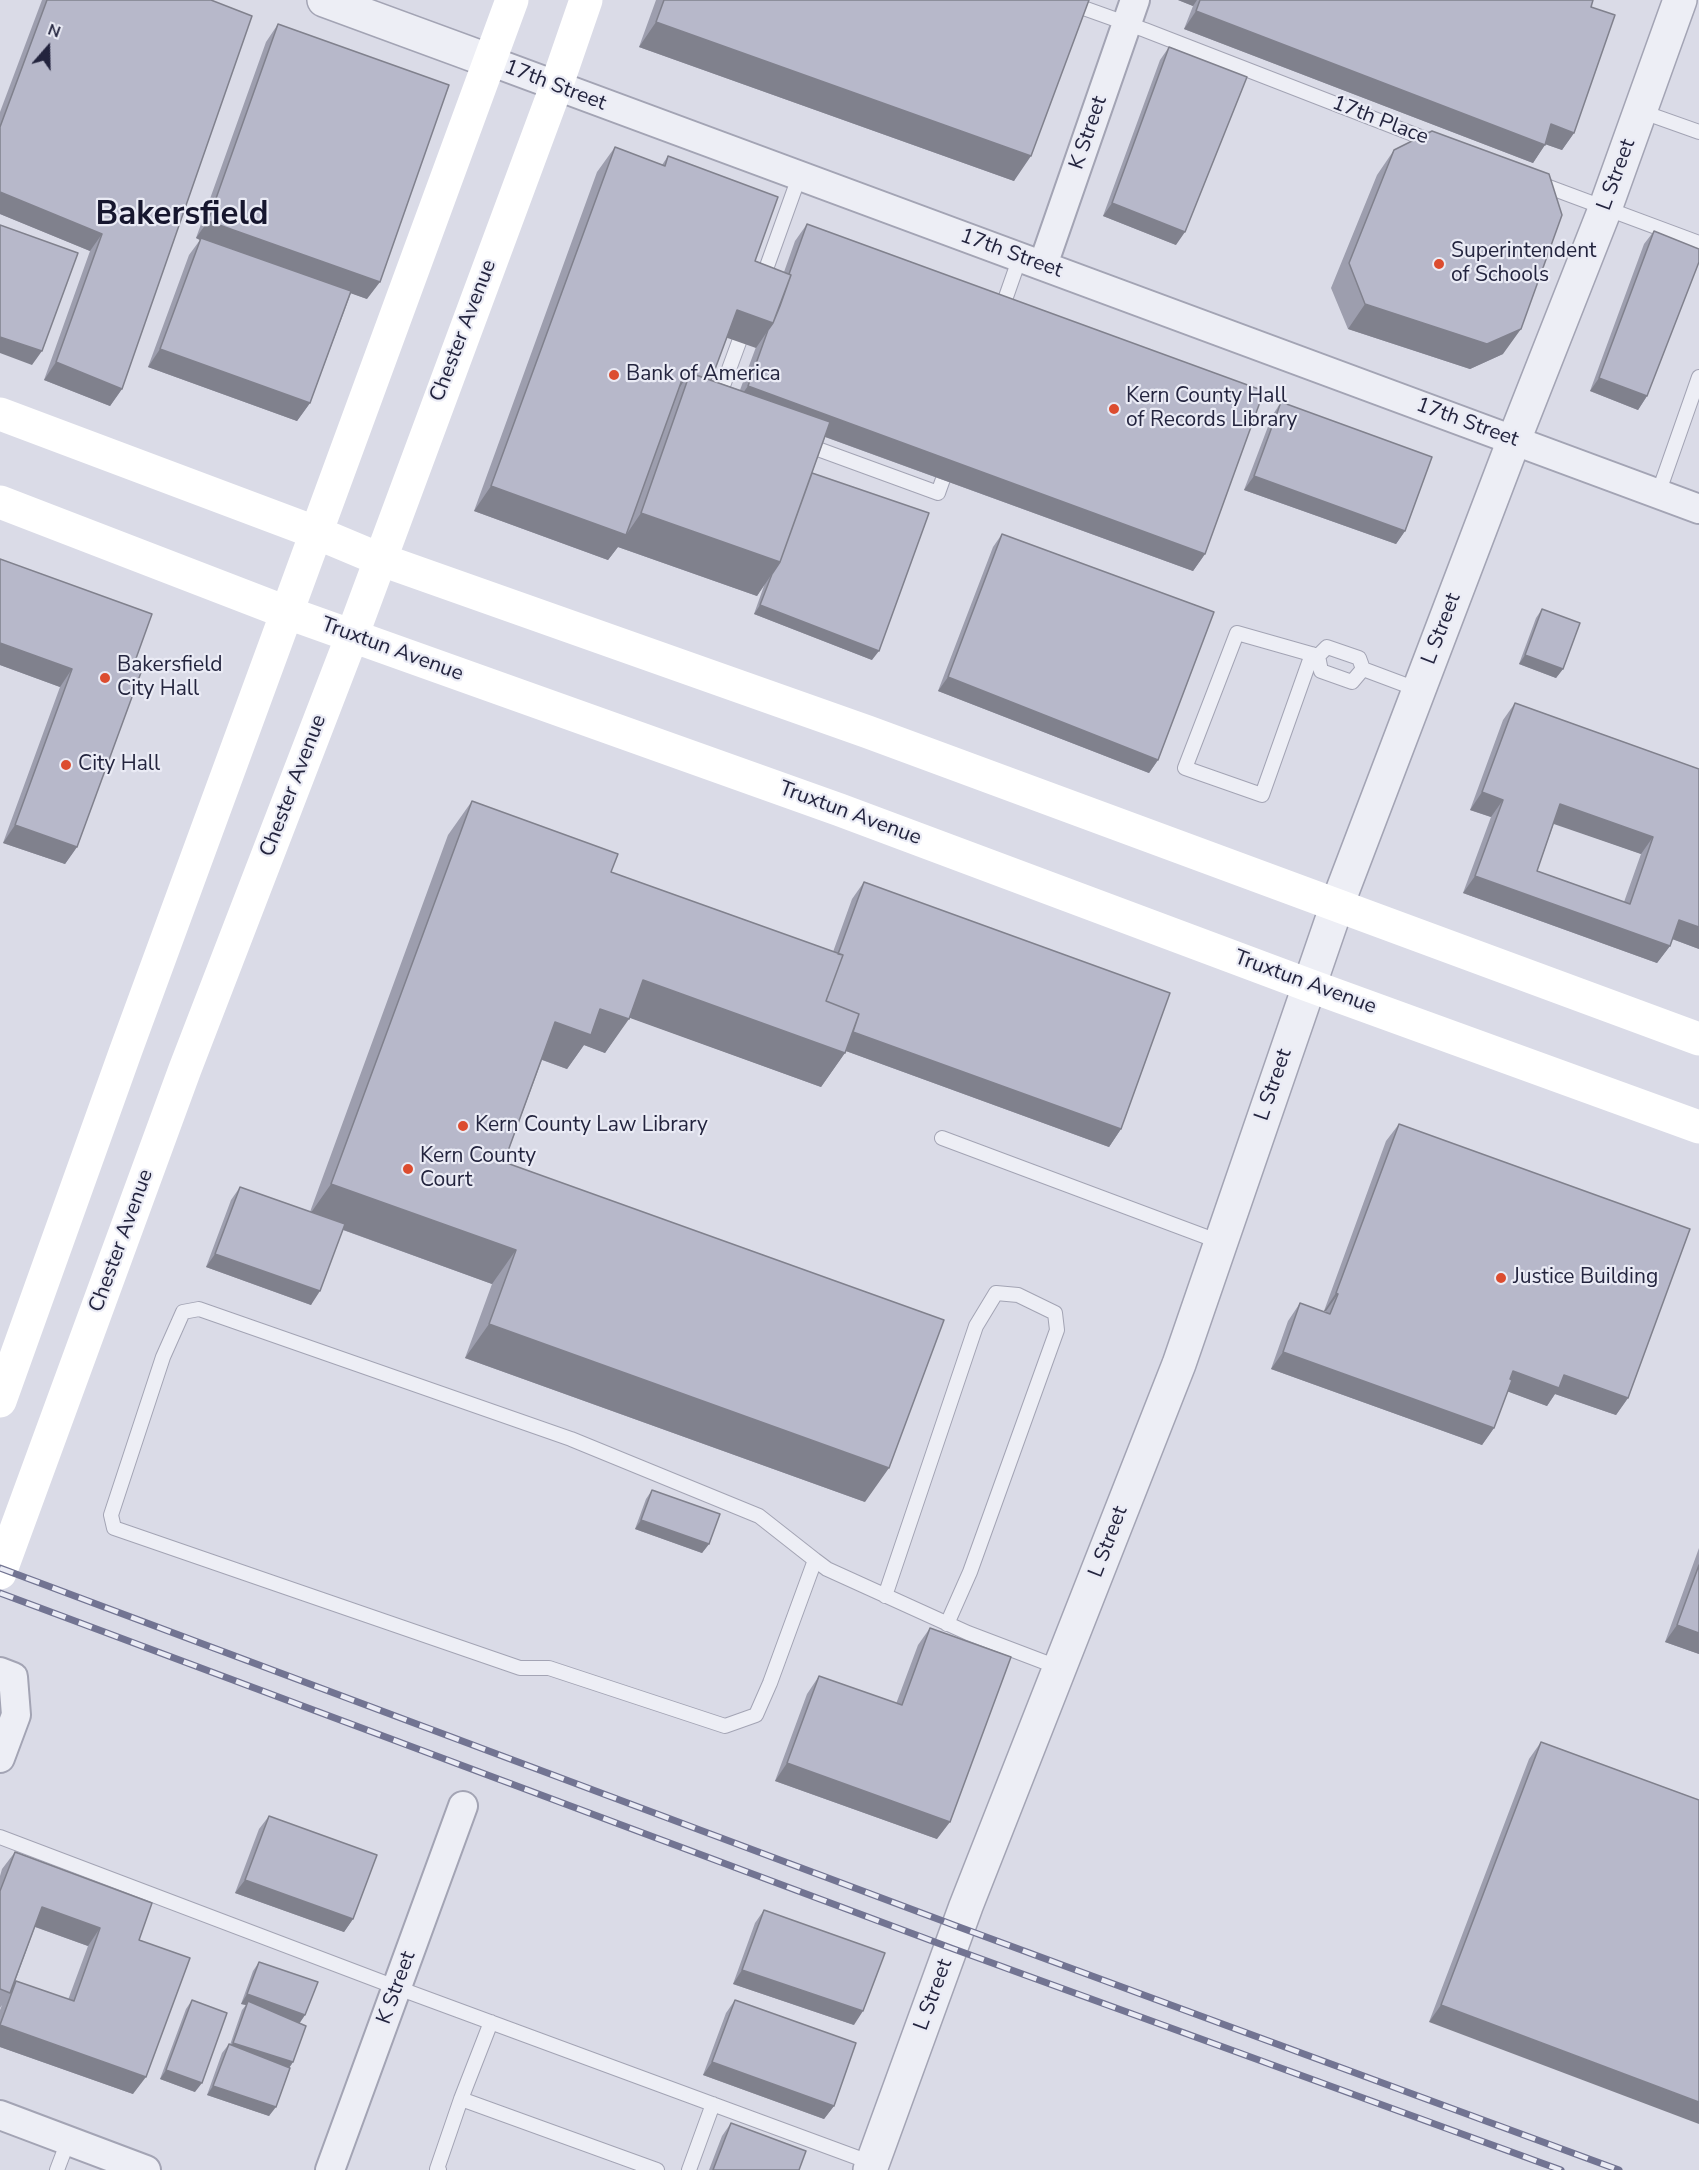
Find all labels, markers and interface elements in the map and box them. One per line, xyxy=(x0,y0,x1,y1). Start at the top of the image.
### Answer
north arrow xyxy=(18,18,78,78)
text: N xyxy=(45,19,64,43)
street label: 17th Street xyxy=(500,55,610,117)
street label: 17th Place xyxy=(1328,91,1432,151)
street label: K Street xyxy=(1065,93,1113,173)
street label: L Street xyxy=(1592,136,1642,214)
district label: Bakersfield xyxy=(95,196,269,236)
street label: 17th Street xyxy=(956,224,1066,284)
place label: Superintendent of Schools xyxy=(1451,239,1596,289)
street label: Chester Avenue xyxy=(425,256,503,406)
marker: Superintendent of Schools xyxy=(1432,257,1446,271)
place label: Bank of America xyxy=(626,362,781,388)
marker: Bank of America xyxy=(607,368,621,382)
place label: Kern County Hall of Records Library xyxy=(1126,384,1297,434)
street label: 17th Street xyxy=(1412,393,1522,453)
marker: Kern County Hall of Records Library xyxy=(1107,402,1121,416)
street label: L Street xyxy=(1417,590,1467,668)
street label: Truxtun Avenue xyxy=(318,613,466,687)
place label: Bakersfield City Hall xyxy=(117,653,223,703)
marker: Bakersfield City Hall xyxy=(98,671,112,685)
street label: Chester Avenue xyxy=(255,711,333,861)
place label: City Hall xyxy=(78,752,160,778)
marker: City Hall xyxy=(59,758,73,772)
street label: Truxtun Avenue xyxy=(776,777,924,851)
street label: Truxtun Avenue xyxy=(1231,946,1379,1020)
street label: L Street xyxy=(1250,1046,1298,1124)
place label: Kern County Law Library xyxy=(475,1113,708,1139)
marker: Kern County Law Library xyxy=(456,1119,470,1133)
place label: Kern County Court xyxy=(420,1144,536,1194)
marker: Kern County Court xyxy=(401,1162,415,1176)
street label: Chester Avenue xyxy=(85,1166,159,1316)
place label: Justice Building xyxy=(1513,1265,1658,1291)
marker: Justice Building xyxy=(1494,1271,1508,1285)
street label: L Street xyxy=(1084,1503,1134,1581)
street label: K Street xyxy=(372,1948,422,2028)
street label: L Street xyxy=(909,1956,959,2034)

